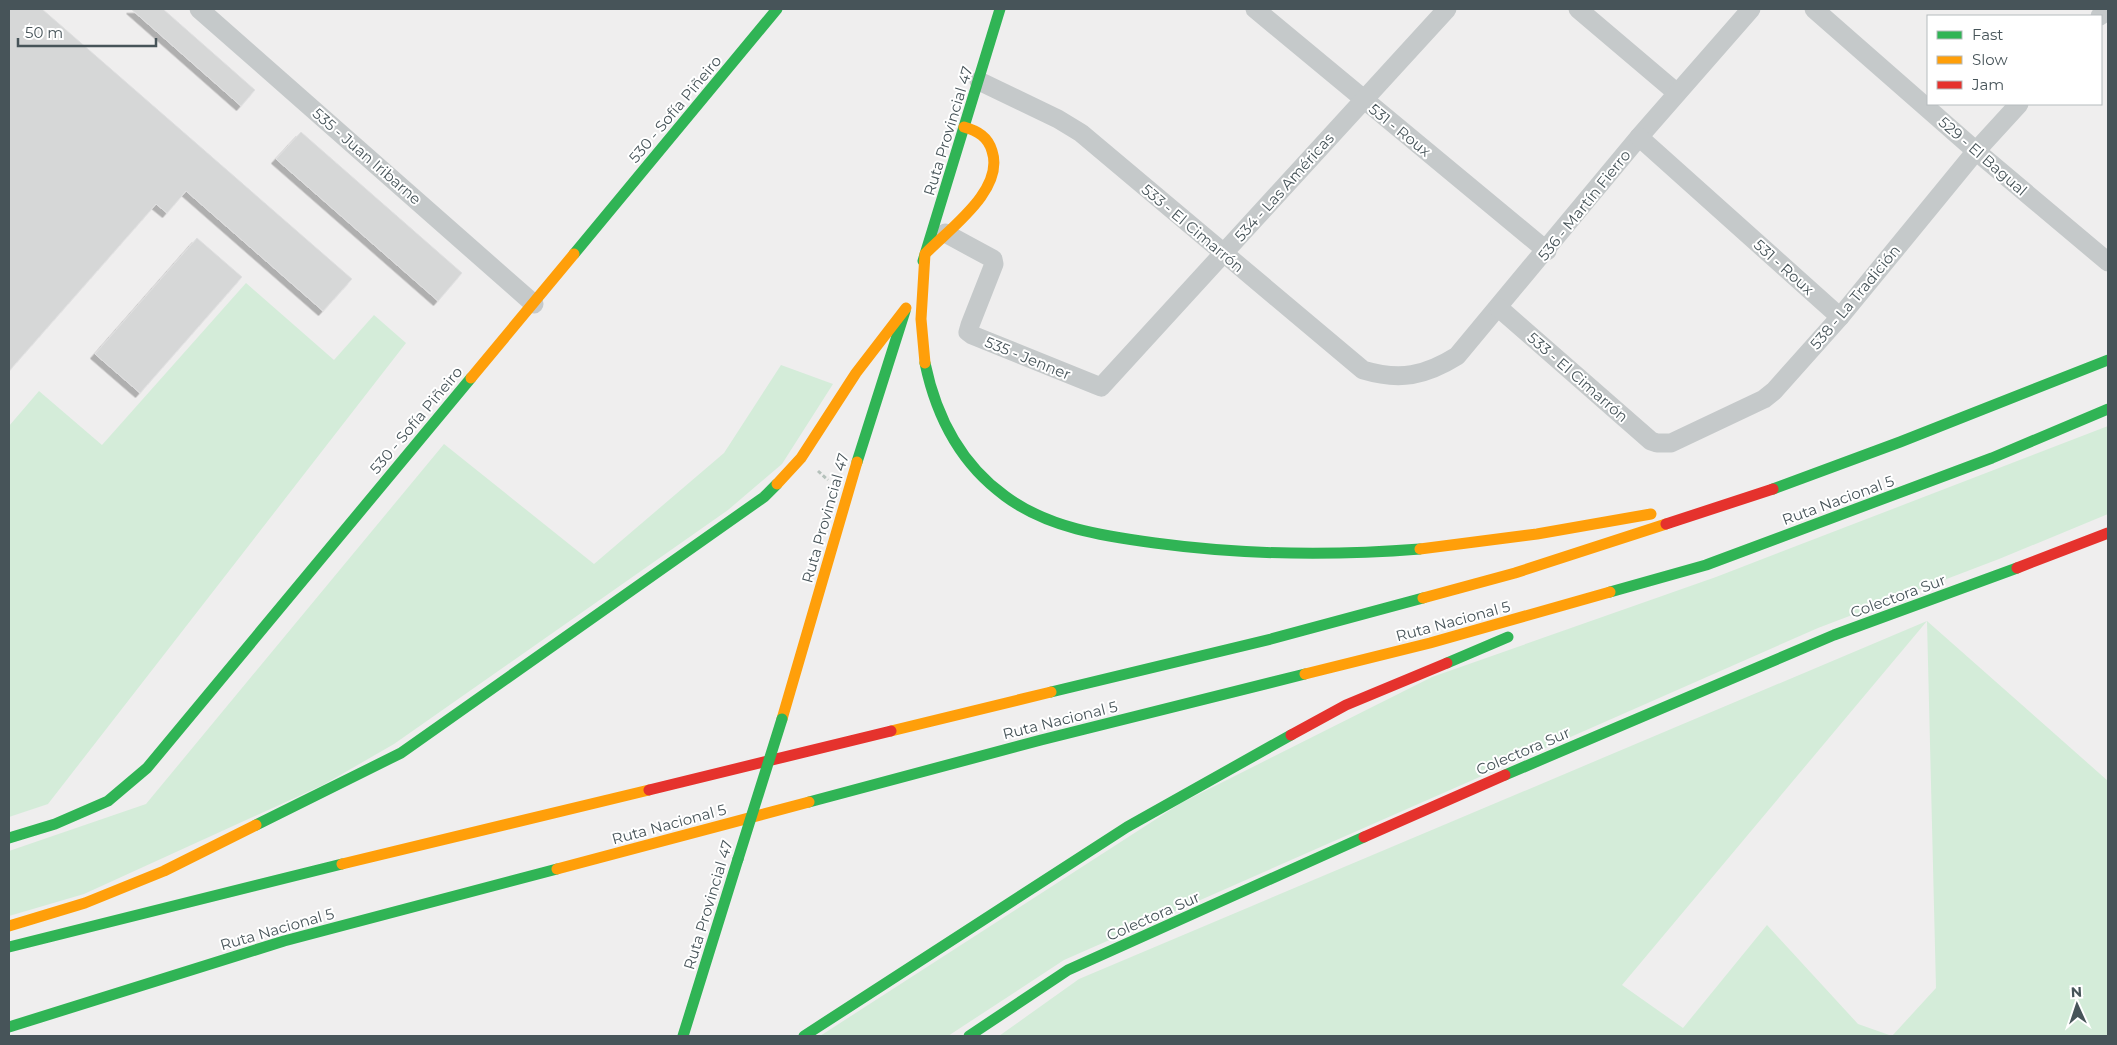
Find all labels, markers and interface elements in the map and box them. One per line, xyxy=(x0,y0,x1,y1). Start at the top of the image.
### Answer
scale bar xyxy=(18,15,155,47)
legend xyxy=(1927,15,2102,105)
text: 50 m xyxy=(25,23,63,42)
text: Fast xyxy=(1972,25,2003,44)
text: Slow xyxy=(1972,50,2008,69)
street label: 530 - Sofía Piñeiro xyxy=(625,51,725,167)
street label: Ruta Provincial 47 xyxy=(919,64,977,198)
text: Jam xyxy=(1971,75,2004,94)
street label: 531 - Roux xyxy=(1365,99,1435,161)
street label: 535 - Juan Iribarne xyxy=(309,104,425,208)
street label: 529 - El Bagual xyxy=(1935,112,2031,200)
street label: 534 - Las Américas xyxy=(1230,129,1338,245)
street label: 536 - Martín Fierro xyxy=(1534,146,1634,264)
street label: 533 - El Cimarrón xyxy=(1138,180,1248,276)
street label: 531 - Roux xyxy=(1750,235,1818,299)
street label: 538 - La Tradición xyxy=(1806,241,1904,353)
street label: 533 - El Cimarrón xyxy=(1524,328,1632,426)
street label: 535 - Jenner xyxy=(982,332,1074,384)
street label: 530 - Sofía Piñeiro xyxy=(366,362,466,478)
street label: Ruta Provincial 47 xyxy=(797,451,853,585)
street label: Ruta Nacional 5 xyxy=(1779,471,1897,529)
street label: Colectora Sur xyxy=(1848,570,1948,622)
street label: Ruta Nacional 5 xyxy=(1394,597,1512,645)
street label: Ruta Nacional 5 xyxy=(1001,697,1119,743)
street label: Colectora Sur xyxy=(1473,723,1573,779)
street label: Ruta Nacional 5 xyxy=(610,800,728,848)
street label: Ruta Provincial 47 xyxy=(679,838,737,972)
street label: Colectora Sur xyxy=(1103,887,1203,945)
street label: Ruta Nacional 5 xyxy=(218,904,336,954)
north arrow xyxy=(2052,980,2102,1030)
text: N xyxy=(2070,983,2082,1001)

